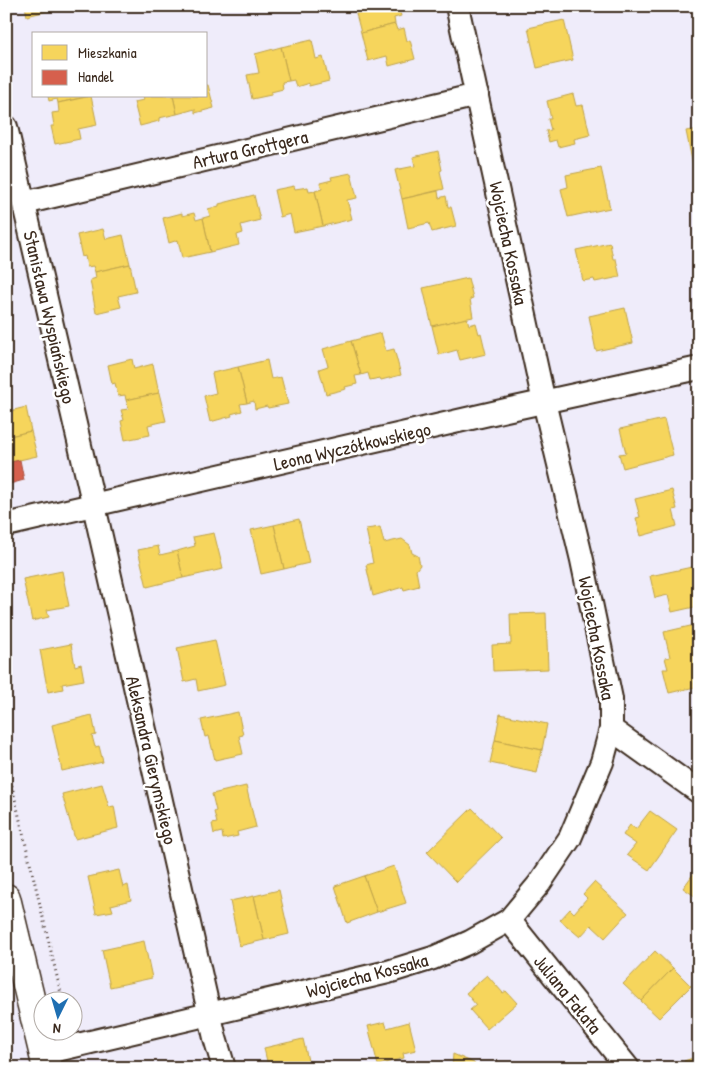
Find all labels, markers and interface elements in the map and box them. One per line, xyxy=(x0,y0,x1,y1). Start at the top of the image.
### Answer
legend xyxy=(32,32,208,98)
text: Mieszkania xyxy=(78,42,137,63)
text: Handel xyxy=(78,66,114,87)
street label: Artura Grottgera xyxy=(190,123,311,175)
street label: Wojciecha Kossaka xyxy=(483,179,535,307)
street label: Stanisława Wyspiańskiego xyxy=(17,228,83,406)
street label: Leona Wyczółkowskiego xyxy=(271,415,433,477)
street label: Wojciecha Kossaka xyxy=(572,574,622,702)
street label: Aleksandra Gierymskiego xyxy=(120,673,184,847)
street label: Wojciecha Kossaka xyxy=(303,946,431,1004)
street label: Juliana Fałata xyxy=(528,949,608,1040)
north arrow xyxy=(32,992,82,1042)
text: N xyxy=(52,1020,61,1039)

